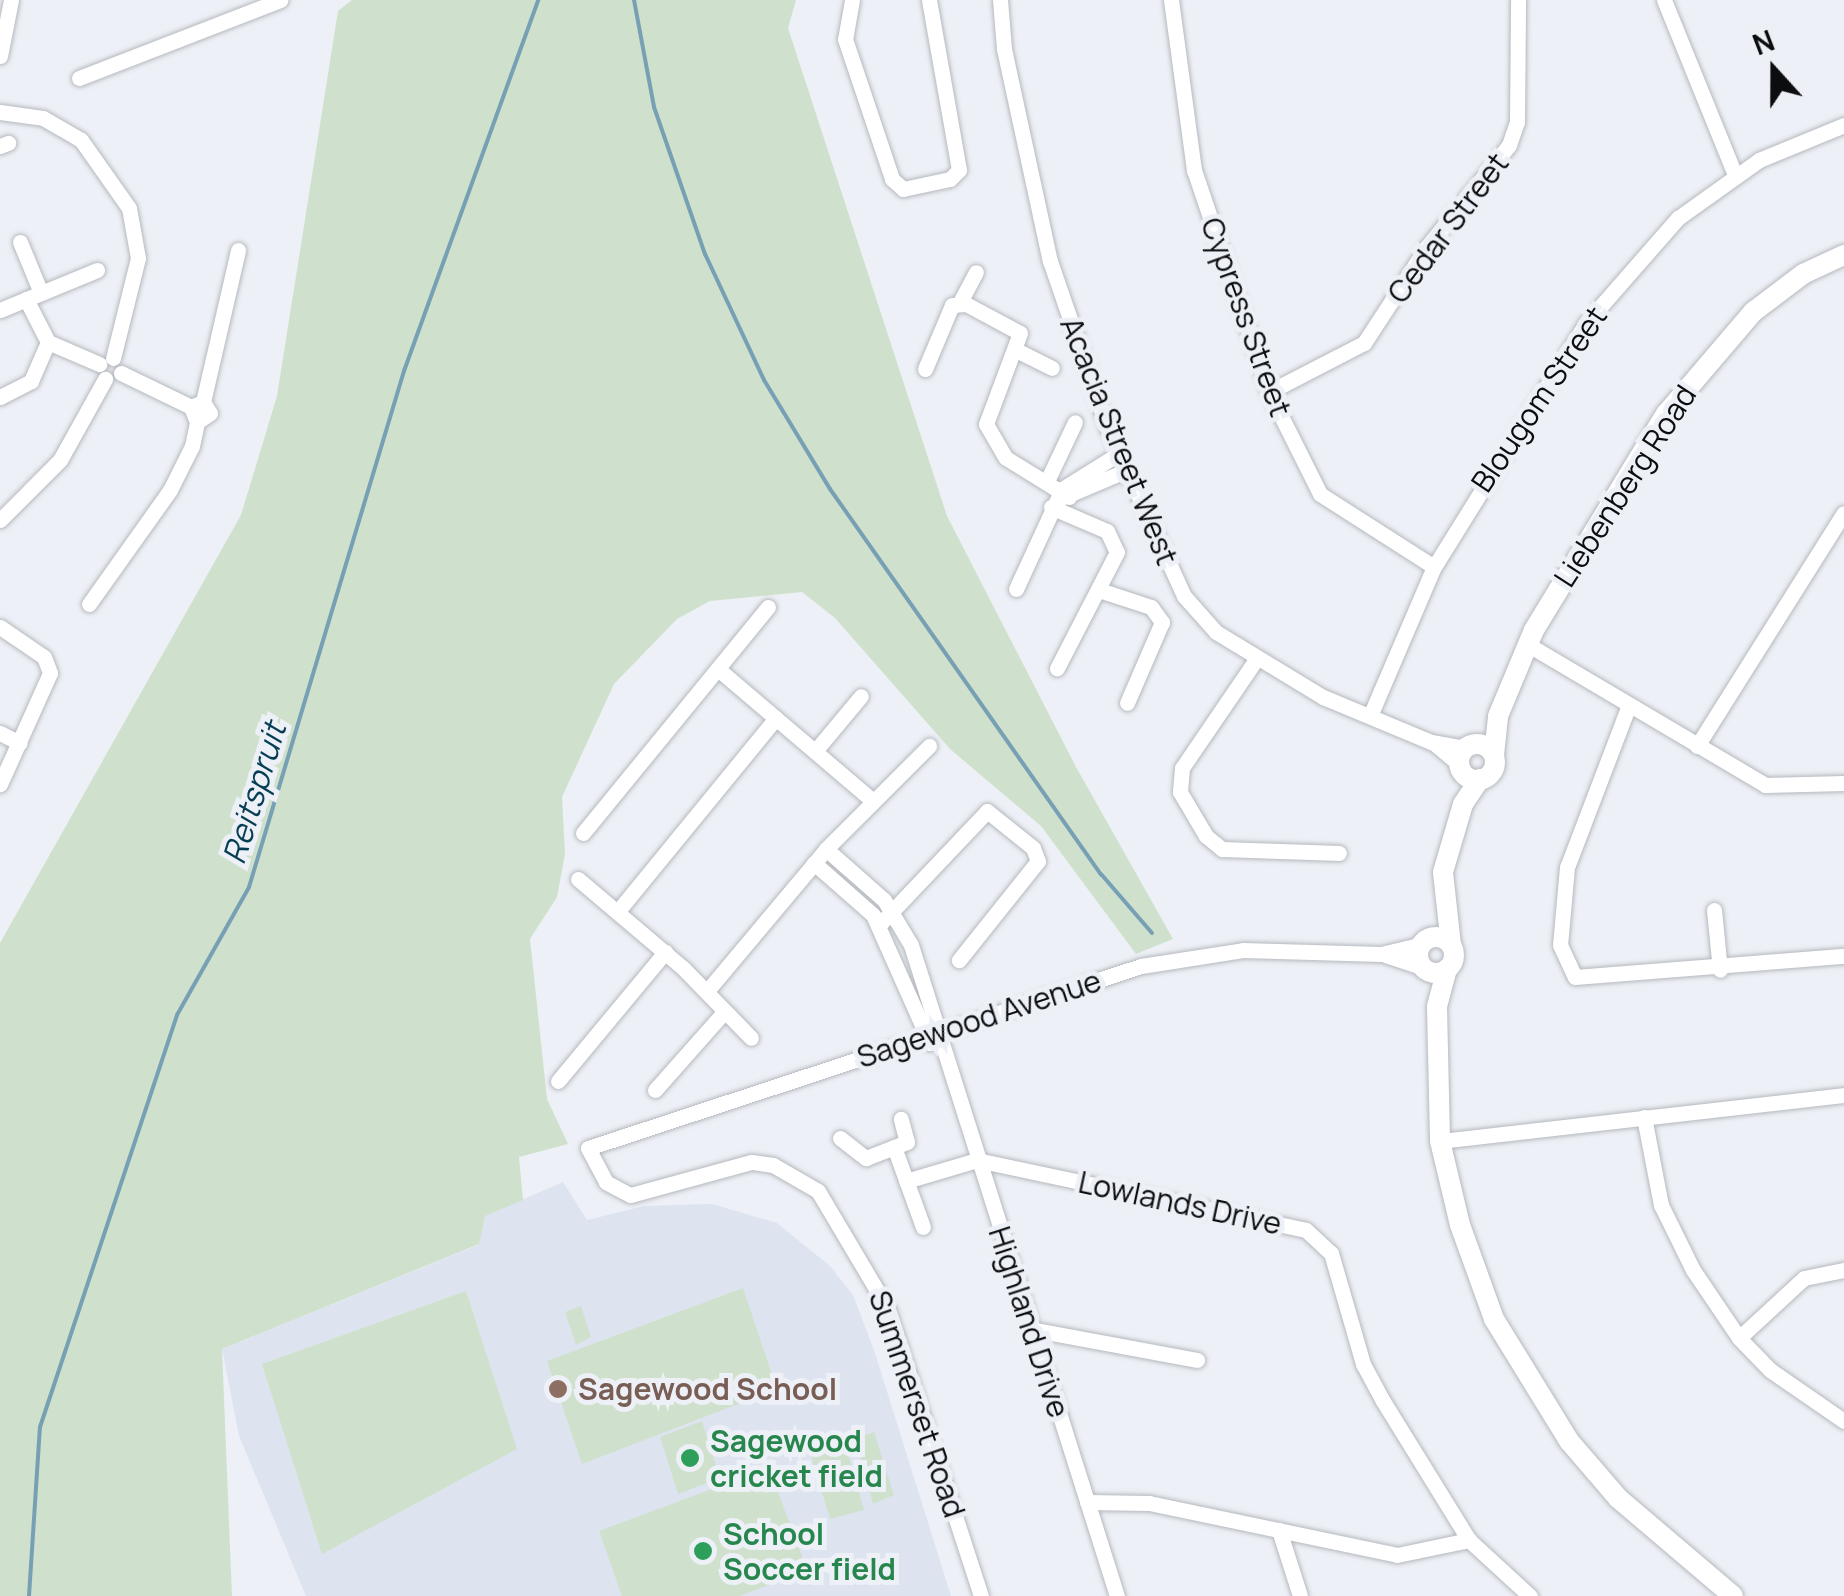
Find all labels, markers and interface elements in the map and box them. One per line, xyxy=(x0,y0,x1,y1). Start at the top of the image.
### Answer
north arrow xyxy=(1724,20,1824,120)
text: N xyxy=(1747,21,1779,63)
street label: Cedar Street xyxy=(1380,146,1516,310)
street label: Cypress Street xyxy=(1193,213,1299,421)
street label: Blougom Street xyxy=(1464,299,1614,499)
street label: Acacia Street West xyxy=(1053,312,1185,570)
street label: Liebenberg Road xyxy=(1546,379,1704,593)
water label: Reitspruit xyxy=(214,718,294,868)
street label: Sagewood Avenue xyxy=(853,963,1105,1075)
street label: Lowlands Drive xyxy=(1075,1164,1285,1242)
street label: Highland Drive xyxy=(981,1222,1077,1422)
street label: Summerset Road xyxy=(861,1286,973,1522)
place label: Sagewood School xyxy=(578,1371,837,1407)
marker: Sagewood School xyxy=(547,1378,569,1400)
place label: Sagewood cricket field xyxy=(710,1423,883,1494)
marker: Sagewood cricket field xyxy=(679,1447,701,1469)
place label: School Soccer field xyxy=(723,1516,896,1586)
marker: School Soccer field xyxy=(692,1540,714,1562)

